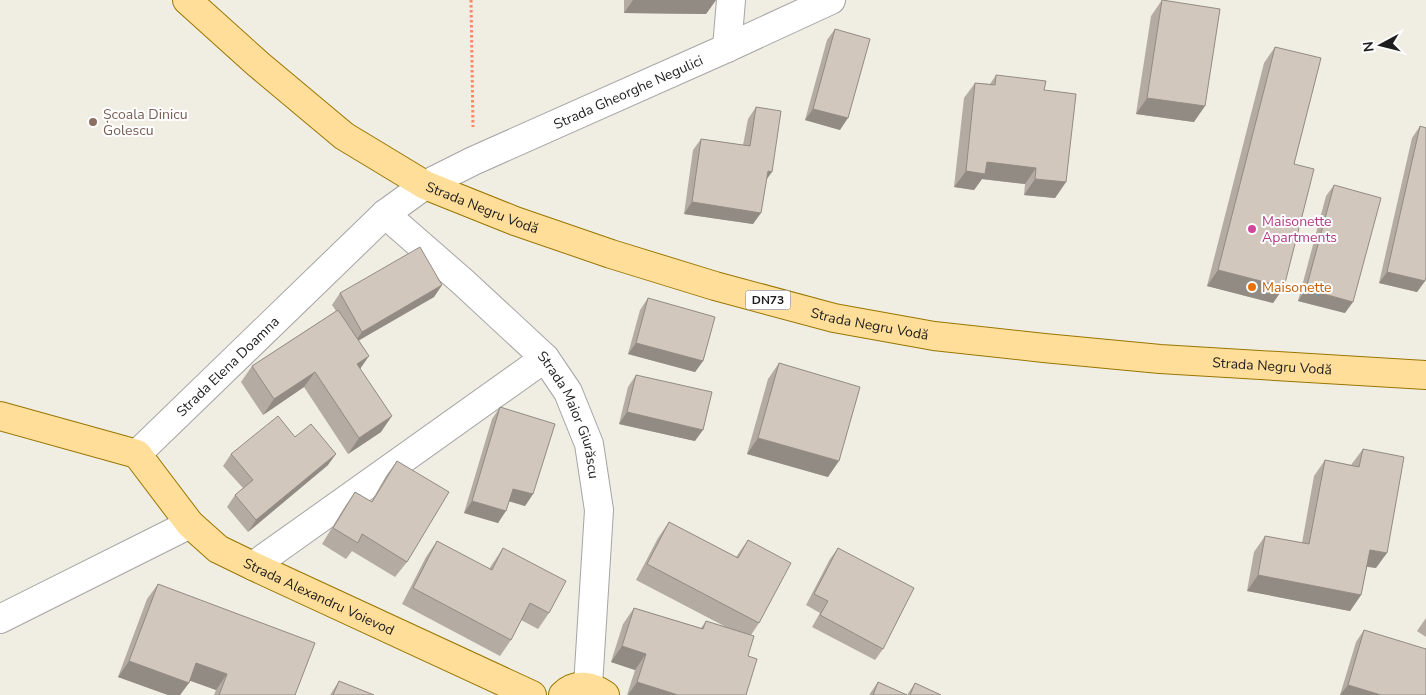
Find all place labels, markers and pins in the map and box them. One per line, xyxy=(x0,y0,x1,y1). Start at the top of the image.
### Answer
place label: Școala Dinicu Golescu xyxy=(103,105,188,140)
marker: Școala Dinicu Golescu xyxy=(87,116,99,128)
place label: Maisonette Apartments xyxy=(1262,212,1337,247)
marker: Maisonette Apartments xyxy=(1246,223,1258,235)
place label: Maisonette xyxy=(1262,278,1332,297)
marker: Maisonette xyxy=(1246,281,1258,293)

